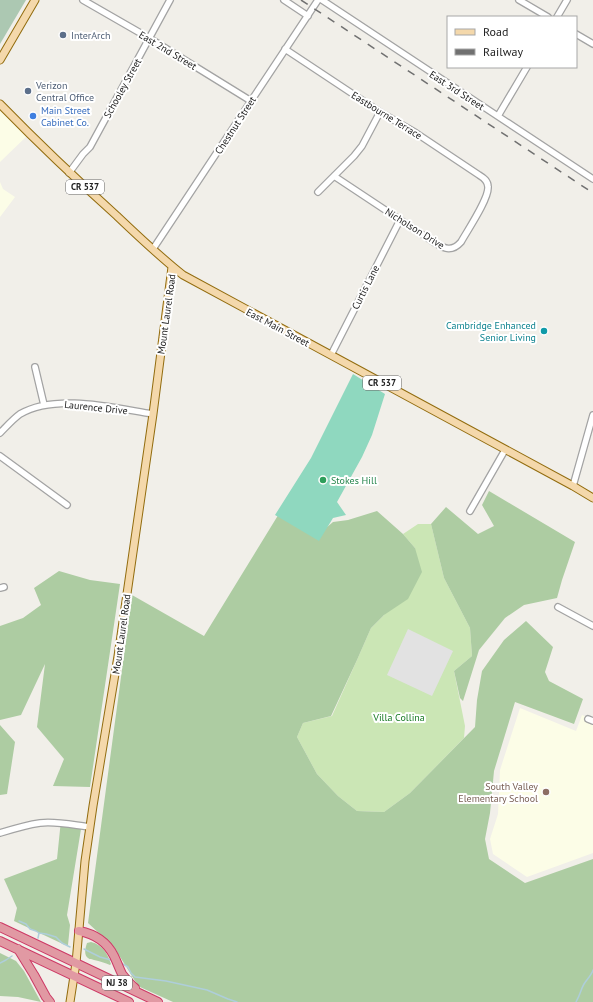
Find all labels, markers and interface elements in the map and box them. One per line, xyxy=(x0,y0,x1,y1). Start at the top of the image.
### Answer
legend xyxy=(447,16,577,68)
text: Road xyxy=(483,24,508,39)
street label: East 2nd Street xyxy=(136,28,200,73)
place label: InterArch xyxy=(71,29,110,42)
marker: InterArch xyxy=(58,30,68,40)
text: Railway xyxy=(483,44,523,59)
street label: Schooley Street xyxy=(101,56,144,120)
street label: East 3rd Street xyxy=(427,68,487,113)
place label: Verizon Central Office xyxy=(35,79,94,104)
marker: Verizon Central Office xyxy=(23,86,33,96)
street label: Eastbourne Terrace xyxy=(349,88,424,142)
street label: Chestnut Street xyxy=(212,93,259,157)
place label: Main Street Cabinet Co. xyxy=(41,104,91,129)
marker: Main Street Cabinet Co. xyxy=(28,111,38,121)
road number: CR 537 xyxy=(66,180,104,194)
street label: Nicholson Drive xyxy=(383,205,447,252)
street label: Curtis Lane xyxy=(349,263,382,312)
street label: Mount Laurel Road xyxy=(154,273,179,355)
street label: East Main Street xyxy=(244,305,312,350)
place label: Cambridge Enhanced Senior Living xyxy=(446,319,536,344)
marker: Cambridge Enhanced Senior Living xyxy=(539,326,549,336)
road number: CR 537 xyxy=(363,376,401,390)
street label: Laurence Drive xyxy=(64,398,128,417)
place label: Stokes Hill xyxy=(331,474,377,487)
marker: Stokes Hill xyxy=(318,475,328,485)
street label: Mount Laurel Road xyxy=(109,593,134,675)
park label: Villa Collina xyxy=(372,711,425,724)
place label: South Valley Elementary School xyxy=(458,780,538,805)
marker: South Valley Elementary School xyxy=(541,787,551,797)
road number: NJ 38 xyxy=(102,976,132,990)

